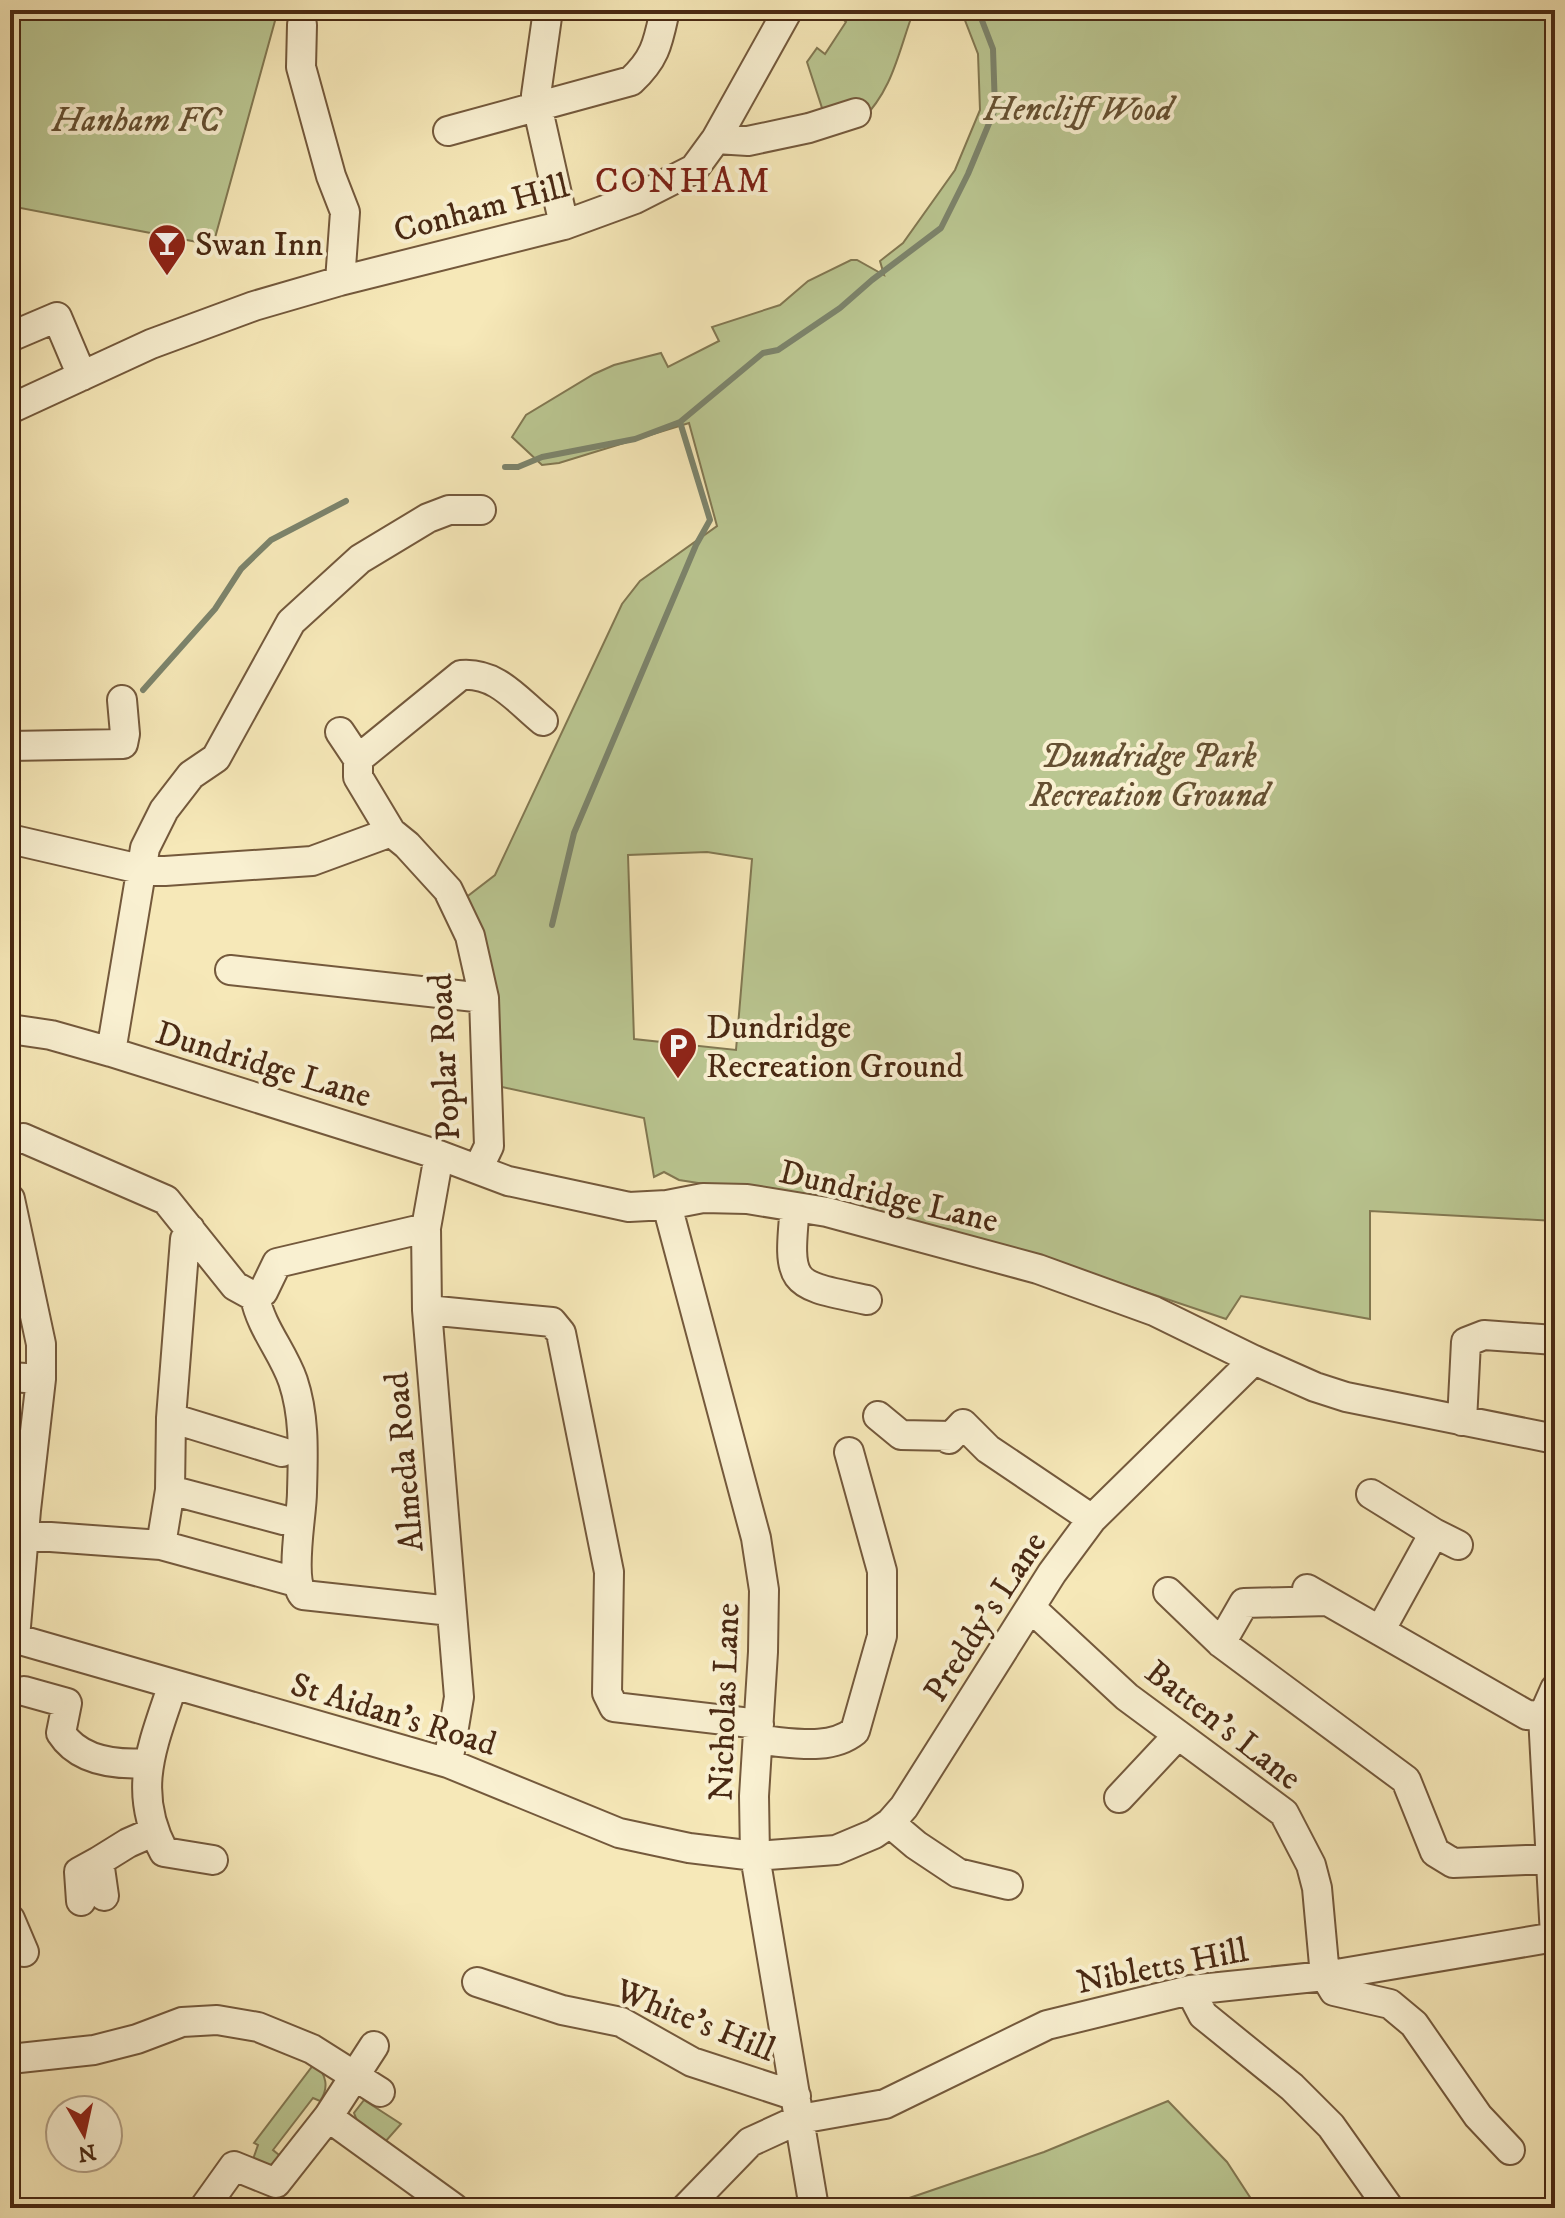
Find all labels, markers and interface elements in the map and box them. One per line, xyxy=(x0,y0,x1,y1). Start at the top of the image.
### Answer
park label: Hencliff Wood xyxy=(983,89,1177,131)
park label: Hanham FC xyxy=(51,100,224,142)
district label: CONHAM xyxy=(595,159,771,204)
street label: Conham Hill xyxy=(389,165,575,252)
bar icon: Swan Inn xyxy=(146,222,188,277)
place label: Swan Inn xyxy=(195,224,324,266)
park label: Dundridge Park Recreation Ground xyxy=(1029,736,1273,817)
street label: Poplar Road xyxy=(420,972,470,1142)
place label: Dundridge Recreation Ground xyxy=(706,1007,964,1088)
street label: Dundridge Lane xyxy=(150,1012,376,1118)
parking icon: Dundridge Recreation Ground xyxy=(657,1025,699,1080)
street label: Dundridge Lane xyxy=(775,1151,1002,1243)
street label: Almeda Road xyxy=(376,1370,434,1554)
street label: Preddy's Lane xyxy=(915,1524,1056,1710)
street label: Nicholas Lane xyxy=(701,1602,749,1802)
street label: Batten's Lane xyxy=(1136,1652,1309,1800)
street label: St Aidan's Road xyxy=(286,1664,501,1766)
street label: Nibletts Hill xyxy=(1073,1930,1253,2004)
street label: White's Hill xyxy=(608,1970,782,2072)
north arrow xyxy=(44,2094,124,2174)
text: N xyxy=(76,2138,98,2167)

